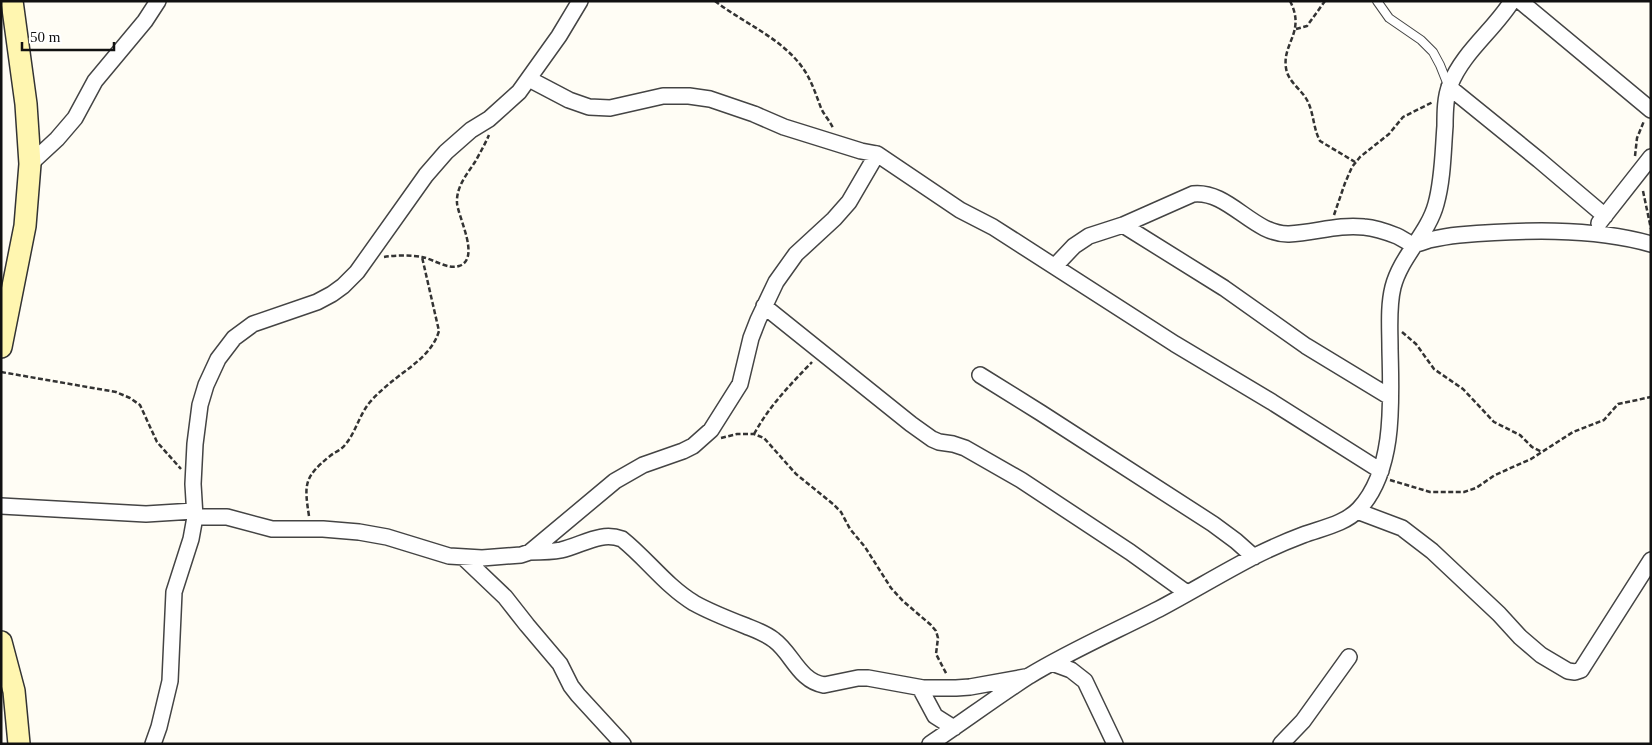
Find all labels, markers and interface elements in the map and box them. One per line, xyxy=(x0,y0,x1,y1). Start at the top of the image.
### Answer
scale bar xyxy=(22,20,115,52)
text: 50 m xyxy=(30,29,61,45)

